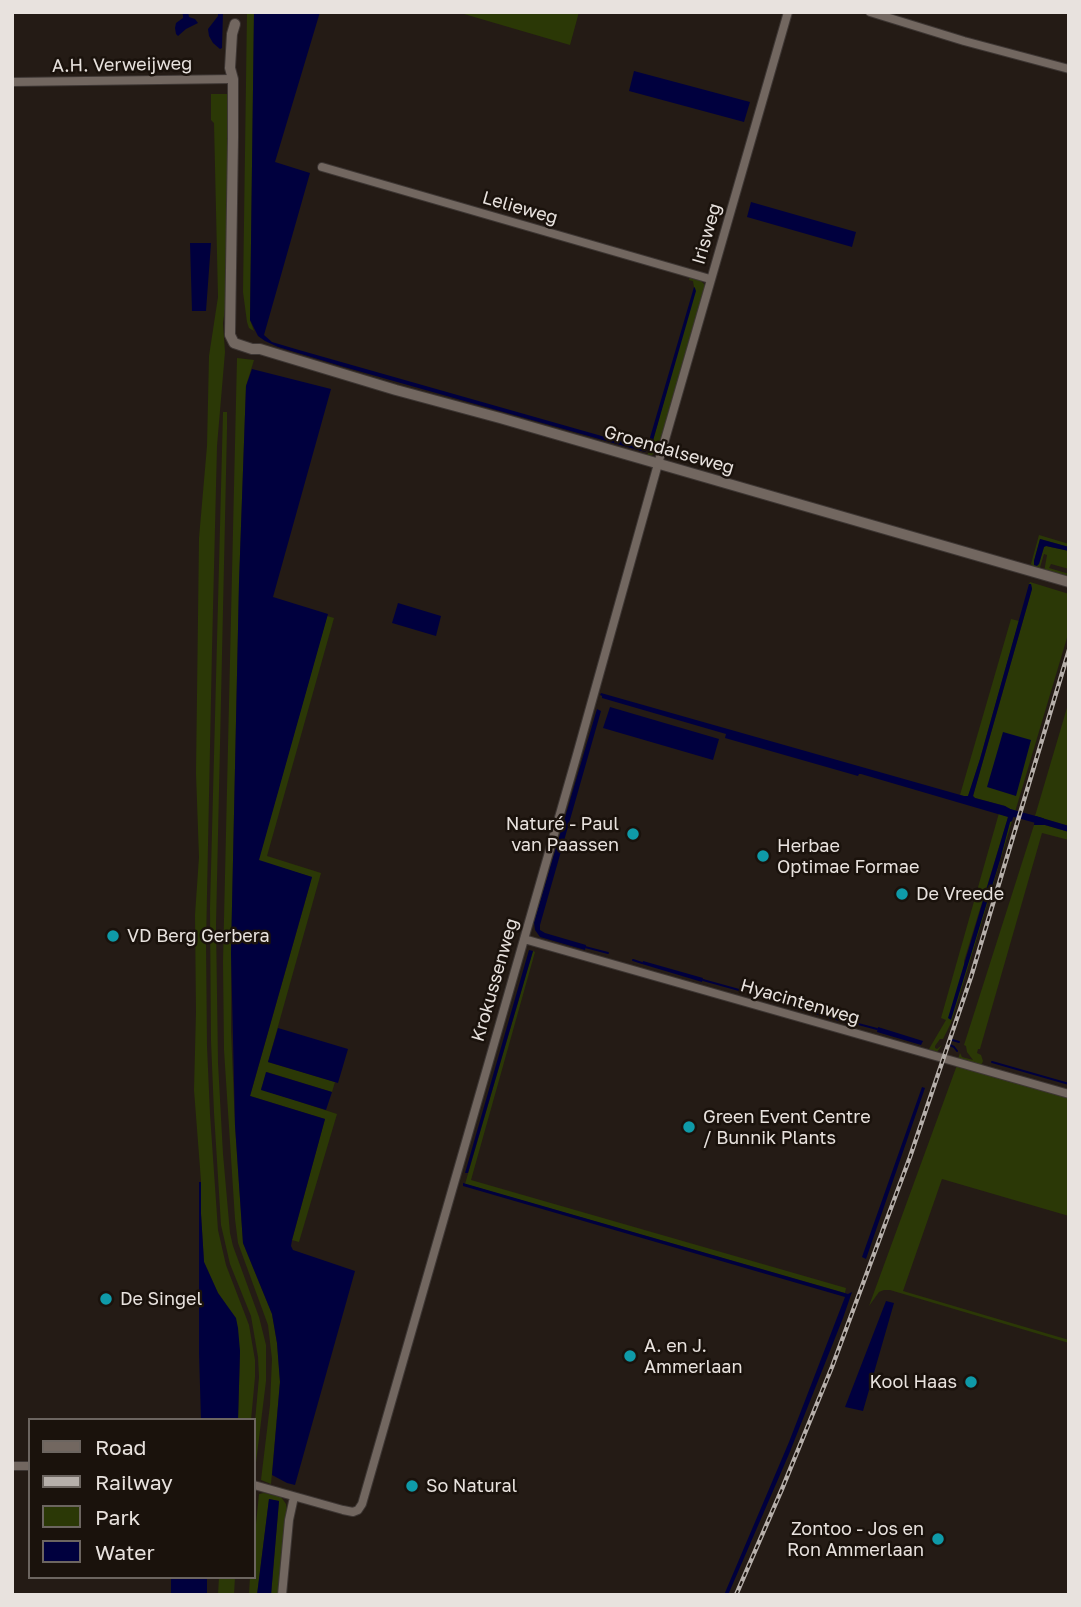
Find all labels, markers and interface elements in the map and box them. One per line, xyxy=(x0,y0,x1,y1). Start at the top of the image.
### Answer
street label: A.H. Verweijweg xyxy=(52,53,192,77)
street label: Lelieweg xyxy=(480,187,560,229)
street label: Irisweg xyxy=(688,201,726,267)
street label: Groendalseweg xyxy=(601,421,737,479)
place label: Naturé - Paul van Paassen xyxy=(506,813,619,856)
marker: Naturé - Paul van Paassen xyxy=(625,826,641,842)
place label: Herbae Optimae Formae xyxy=(777,835,919,878)
marker: Herbae Optimae Formae xyxy=(755,848,771,864)
place label: De Vreede xyxy=(916,883,1004,905)
marker: De Vreede xyxy=(894,886,910,902)
street label: Krokussenweg xyxy=(467,916,523,1044)
place label: VD Berg Gerbera xyxy=(127,925,270,947)
marker: VD Berg Gerbera xyxy=(105,928,121,944)
street label: Hyacintenweg xyxy=(738,975,862,1029)
place label: Green Event Centre / Bunnik Plants xyxy=(703,1106,871,1148)
marker: Green Event Centre / Bunnik Plants xyxy=(681,1119,697,1135)
place label: De Singel xyxy=(120,1288,202,1310)
marker: De Singel xyxy=(98,1291,114,1307)
place label: A. en J. Ammerlaan xyxy=(644,1335,743,1378)
marker: A. en J. Ammerlaan xyxy=(622,1348,638,1364)
place label: Kool Haas xyxy=(870,1371,957,1393)
marker: Kool Haas xyxy=(963,1374,979,1390)
legend xyxy=(28,1418,256,1579)
text: Road xyxy=(95,1434,146,1460)
text: Railway xyxy=(95,1469,173,1495)
place label: So Natural xyxy=(426,1475,517,1497)
marker: So Natural xyxy=(404,1478,420,1494)
text: Park xyxy=(95,1504,140,1530)
place label: Zontoo - Jos en Ron Ammerlaan xyxy=(787,1518,924,1560)
marker: Zontoo - Jos en Ron Ammerlaan xyxy=(930,1531,946,1547)
text: Water xyxy=(95,1539,155,1565)

